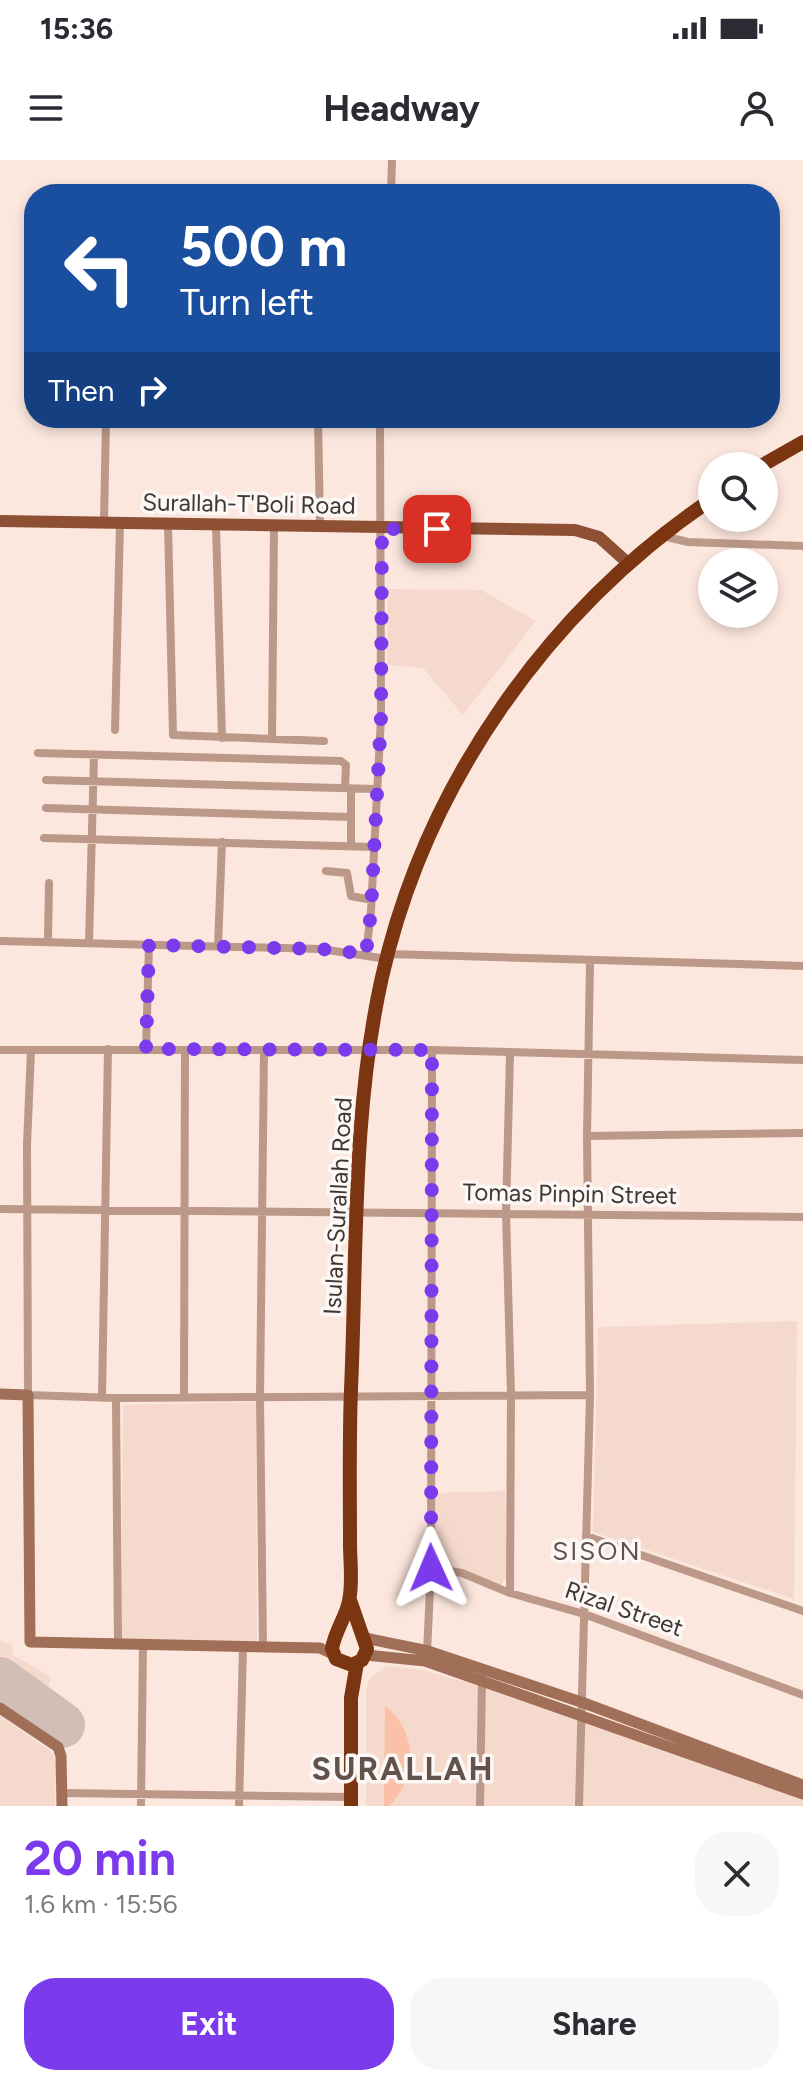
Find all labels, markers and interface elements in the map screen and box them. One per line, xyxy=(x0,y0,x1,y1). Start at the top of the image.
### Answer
text: 15:36 xyxy=(40,10,113,47)
icon: menu xyxy=(24,86,68,130)
icon: person xyxy=(735,86,779,130)
text: Headway xyxy=(323,87,480,130)
text: 500 m xyxy=(180,213,347,280)
icon: left xyxy=(48,216,152,320)
text: Turn left xyxy=(180,281,314,324)
icon: right xyxy=(130,368,174,412)
text: Then xyxy=(48,372,114,409)
map controls xyxy=(698,452,778,628)
button: search xyxy=(698,452,778,532)
street label: Surallah-T'Boli Road xyxy=(142,487,356,520)
pin xyxy=(403,495,471,563)
icon: arrive xyxy=(415,507,459,551)
button: layers xyxy=(698,548,778,628)
street label: Isulan-Surallah Road xyxy=(317,1096,358,1316)
street label: Tomas Pinpin Street xyxy=(462,1177,678,1210)
position arrow xyxy=(389,1526,473,1610)
district label: SISON xyxy=(552,1535,642,1567)
street label: Rizal Street xyxy=(561,1575,687,1642)
district label: SURALLAH xyxy=(312,1750,494,1788)
text: 20 min xyxy=(24,1829,176,1887)
button: close xyxy=(695,1832,779,1916)
text: 1.6 km · 15:56 xyxy=(24,1888,177,1920)
button: Exit xyxy=(24,1978,394,2070)
button: Share xyxy=(410,1978,779,2070)

